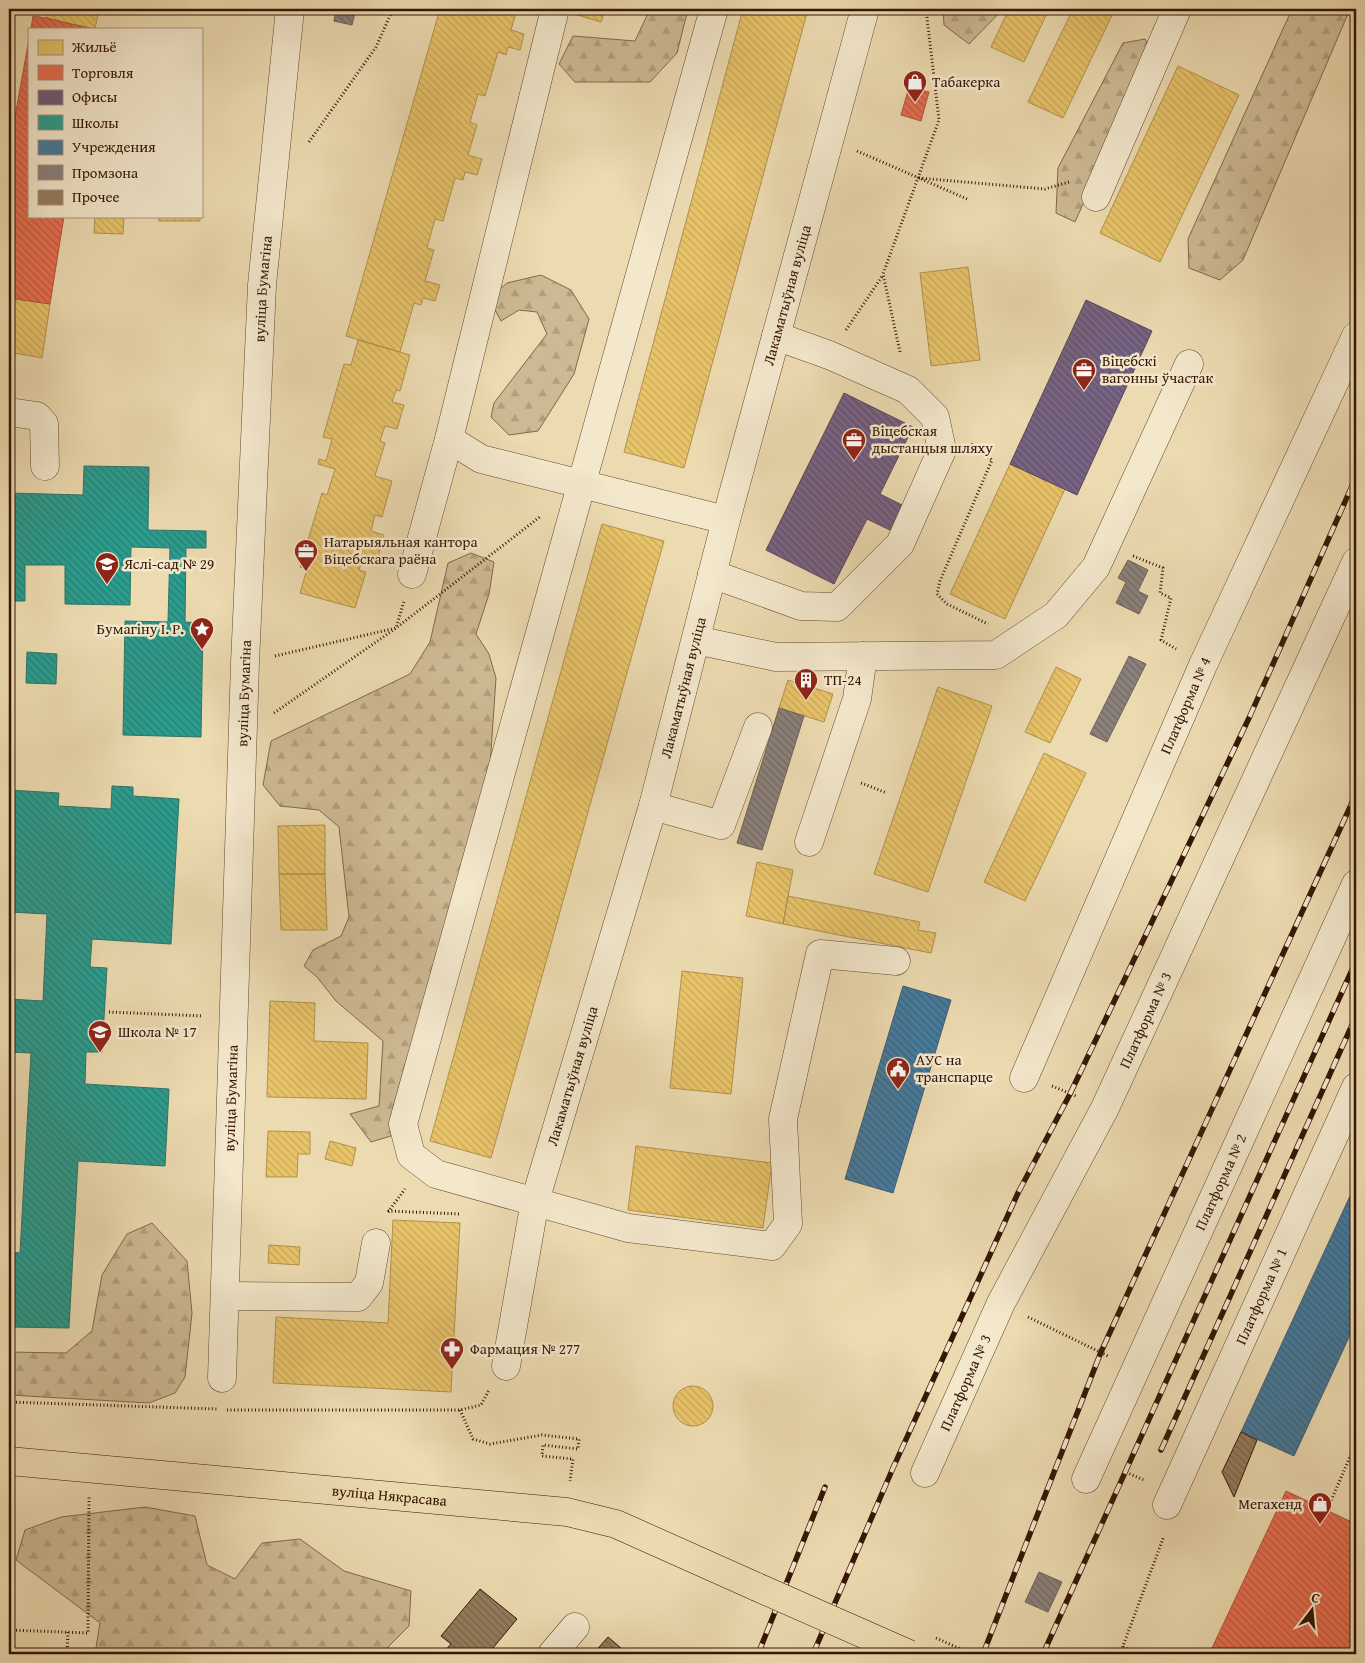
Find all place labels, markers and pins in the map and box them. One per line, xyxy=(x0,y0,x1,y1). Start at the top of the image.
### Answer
shop icon: Табакерка xyxy=(902,69,928,103)
place label: Табакерка xyxy=(932,71,1001,92)
place label: Віцебскі вагонны ўчастак xyxy=(1102,350,1214,388)
office icon: Віцебскі вагонны ўчастак xyxy=(1071,357,1097,391)
place label: Віцебская дыстанцыя шляху xyxy=(872,420,993,458)
office icon: Віцебская дыстанцыя шляху xyxy=(841,427,867,461)
place label: Натарыяльная кантора Віцебскага раёна xyxy=(324,531,478,569)
office icon: Натарыяльная кантора Віцебскага раёна xyxy=(293,538,319,572)
school or university icon: Яслі-сад № 29 xyxy=(94,551,120,585)
place label: Яслі-сад № 29 xyxy=(123,553,214,574)
place icon: Бумагіну І. Р. xyxy=(189,616,215,650)
place label: Бумагіну І. Р. xyxy=(97,618,184,639)
building icon: ТП-24 xyxy=(793,667,819,701)
place label: ТП-24 xyxy=(824,669,862,690)
school or university icon: Школа № 17 xyxy=(87,1019,113,1053)
place label: Школа № 17 xyxy=(118,1021,197,1042)
place label: АУС на транспарце xyxy=(916,1049,993,1087)
public building icon: АУС на транспарце xyxy=(885,1056,911,1090)
pharmacy icon: Фармация № 277 xyxy=(439,1336,465,1370)
place label: Фармация № 277 xyxy=(470,1338,580,1359)
shop icon: Мегахенд xyxy=(1307,1491,1333,1525)
place label: Мегахенд xyxy=(1238,1493,1302,1514)

